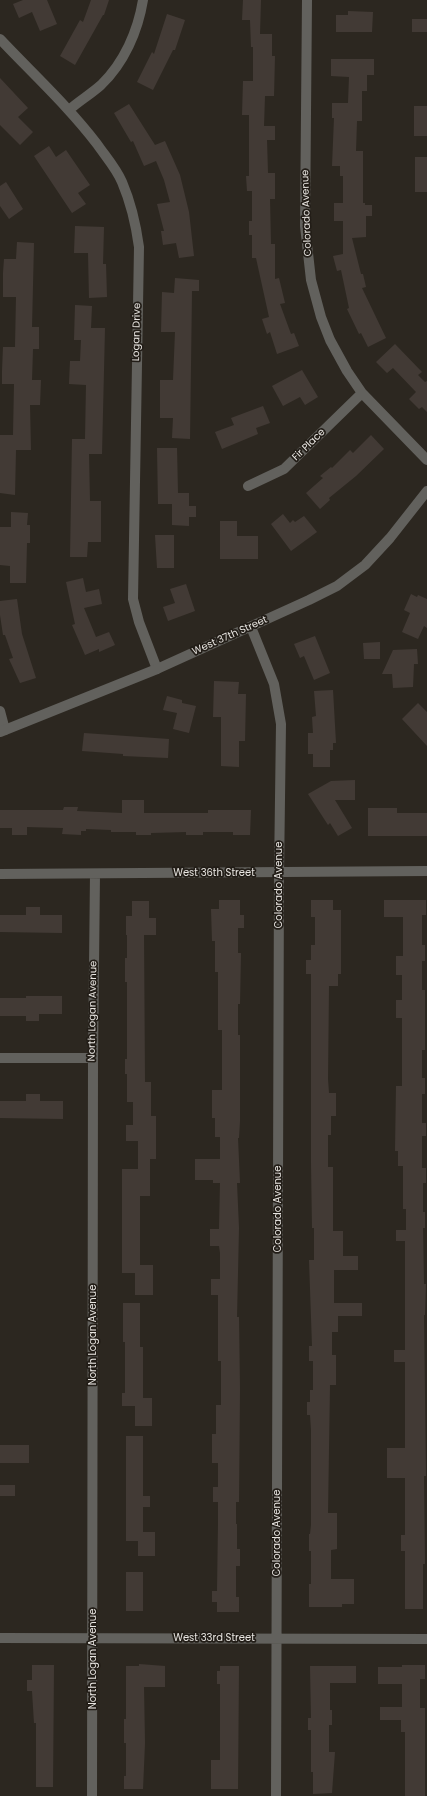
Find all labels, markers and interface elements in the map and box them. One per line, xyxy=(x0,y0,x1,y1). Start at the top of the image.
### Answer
street label: Colorado Avenue xyxy=(299,169,315,257)
street label: Logan Drive xyxy=(130,303,144,361)
street label: Fir Place xyxy=(290,426,328,464)
street label: West 37th Street xyxy=(191,614,269,658)
street label: Colorado Avenue xyxy=(273,842,285,928)
street label: West 36th Street xyxy=(173,867,255,879)
street label: North Logan Avenue xyxy=(86,961,100,1061)
street label: Colorado Avenue xyxy=(272,1166,284,1252)
street label: North Logan Avenue xyxy=(87,1285,99,1385)
street label: Colorado Avenue xyxy=(271,1490,283,1576)
street label: North Logan Avenue xyxy=(87,1609,99,1709)
street label: West 33rd Street xyxy=(173,1632,255,1644)

